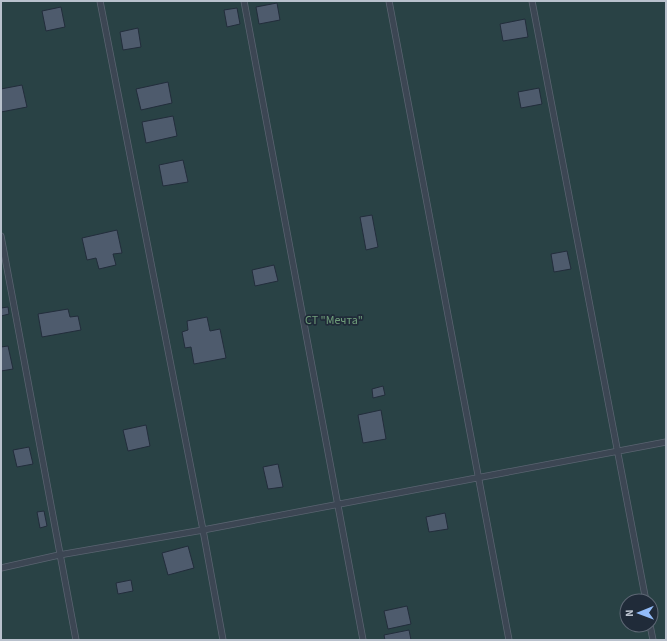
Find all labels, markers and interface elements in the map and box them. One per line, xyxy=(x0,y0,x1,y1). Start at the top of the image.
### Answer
park label: СТ "Мечта" xyxy=(305,312,363,329)
north arrow xyxy=(619,593,659,633)
text: N xyxy=(622,609,637,617)

